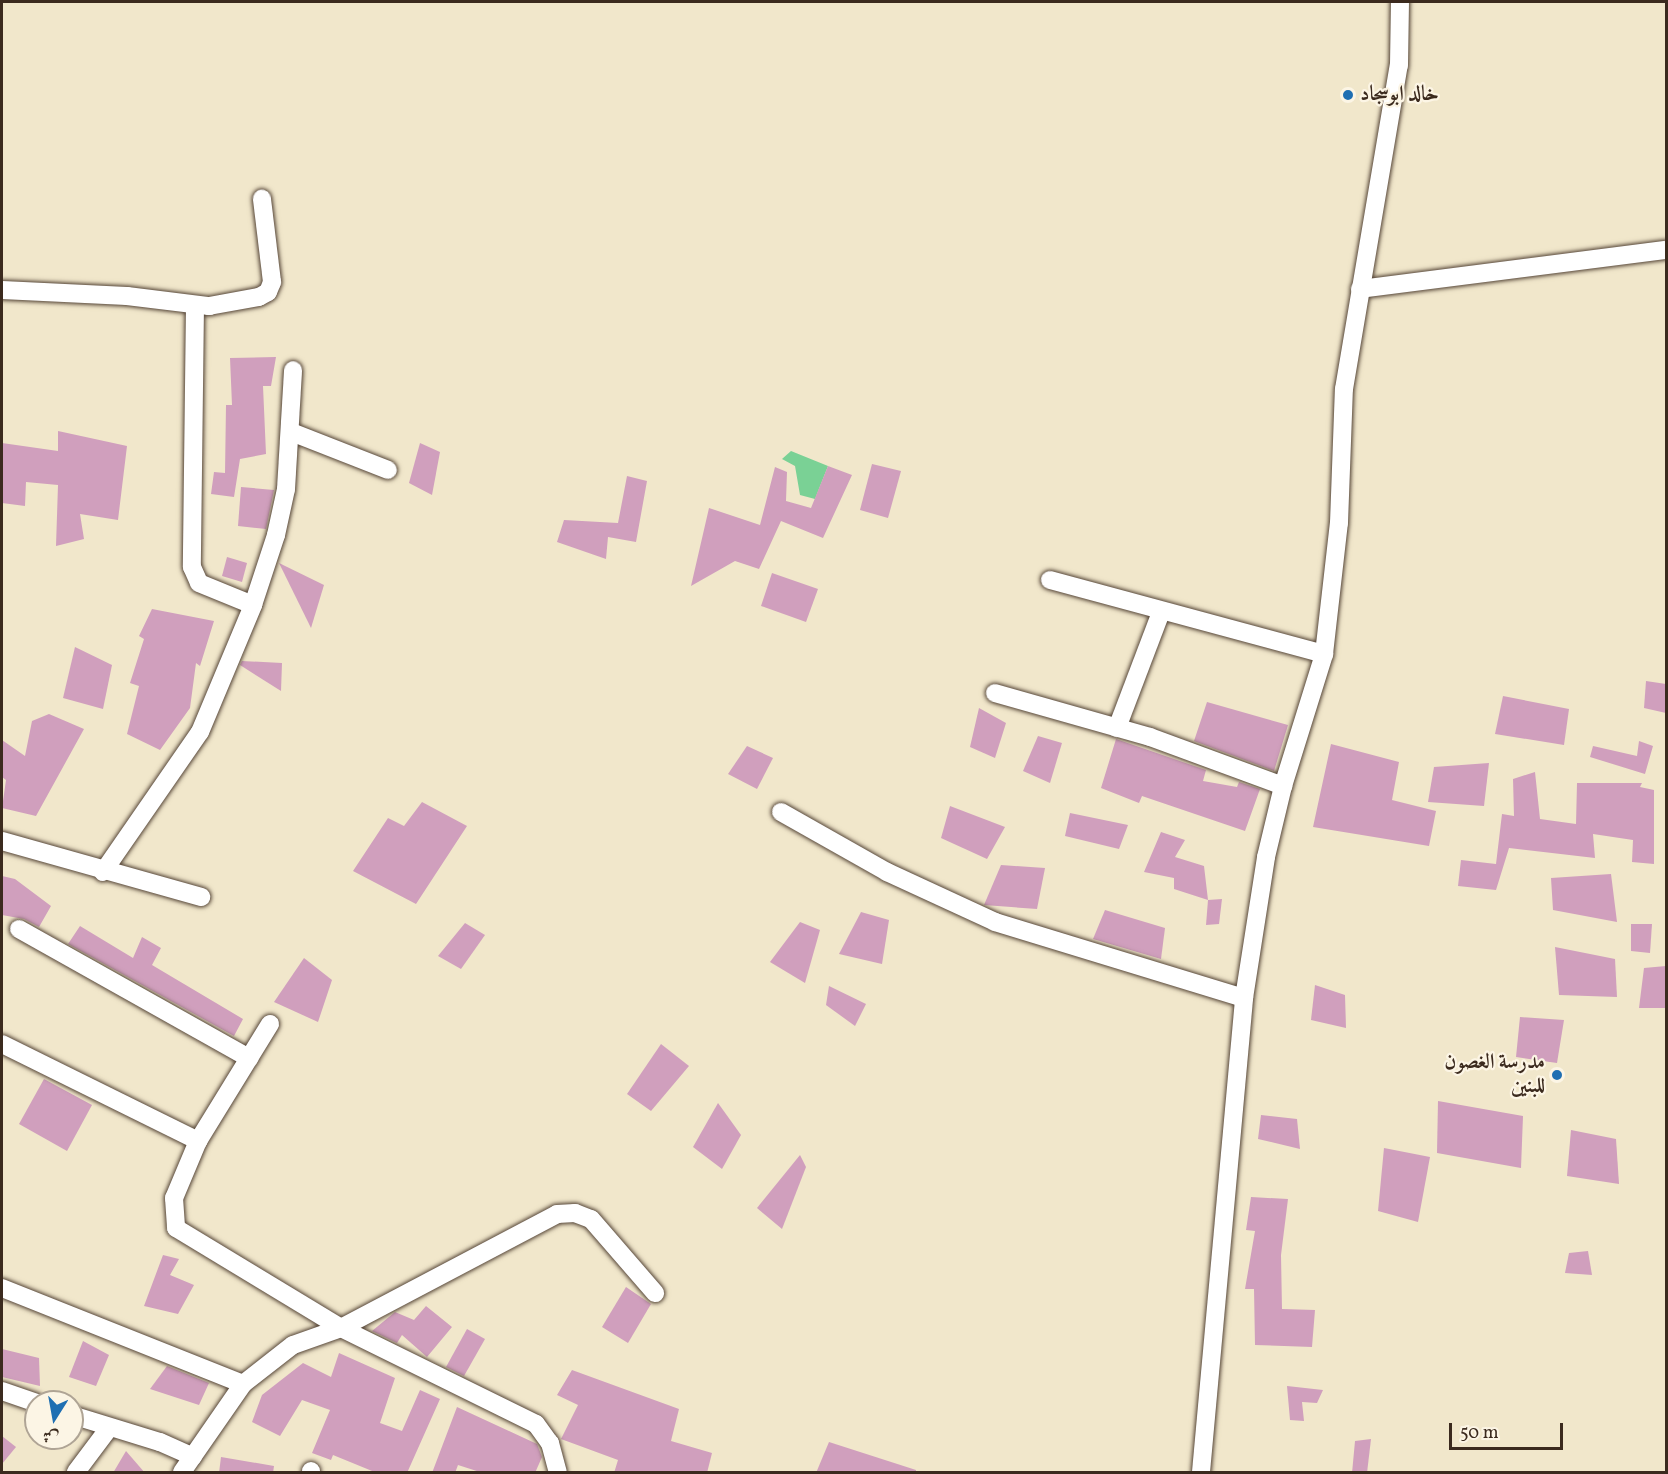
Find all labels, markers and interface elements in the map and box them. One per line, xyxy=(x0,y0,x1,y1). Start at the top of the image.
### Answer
place label: خالد ابوسجاد xyxy=(1360,82,1439,108)
marker: خالد ابوسجاد xyxy=(1341,88,1355,102)
place label: مدرسة الغصون للبنين xyxy=(1444,1050,1545,1100)
marker: مدرسة الغصون للبنين xyxy=(1550,1068,1564,1082)
north arrow xyxy=(24,1390,84,1450)
scale bar xyxy=(1452,1411,1566,1449)
text: 50 m xyxy=(1460,1421,1499,1446)
text: ش xyxy=(41,1423,61,1448)

